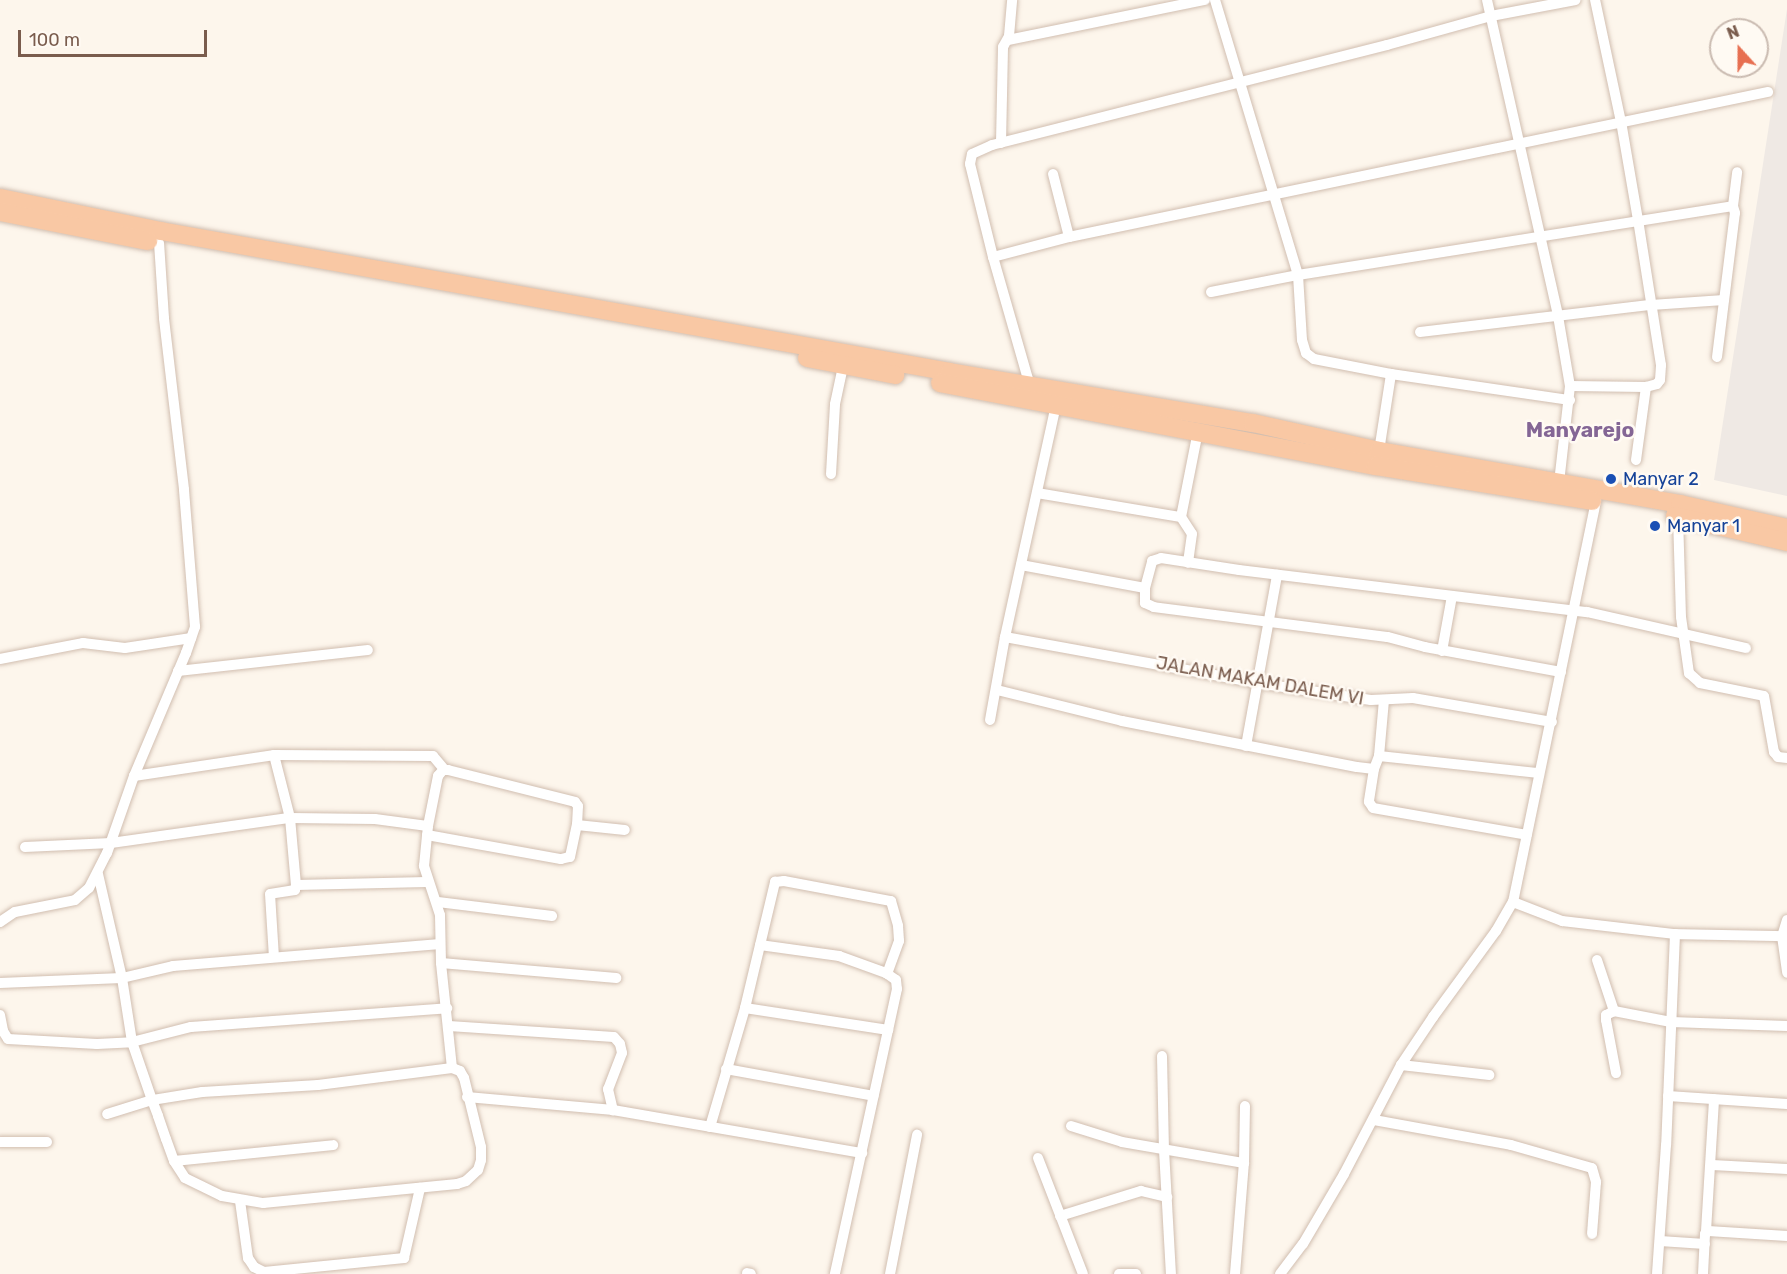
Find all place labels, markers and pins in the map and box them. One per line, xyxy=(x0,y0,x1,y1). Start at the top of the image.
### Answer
place label: Manyar 2 xyxy=(1623,468,1699,490)
marker: Manyar 2 xyxy=(1604,472,1618,486)
place label: Manyar 1 xyxy=(1667,515,1740,537)
marker: Manyar 1 xyxy=(1648,519,1662,533)

